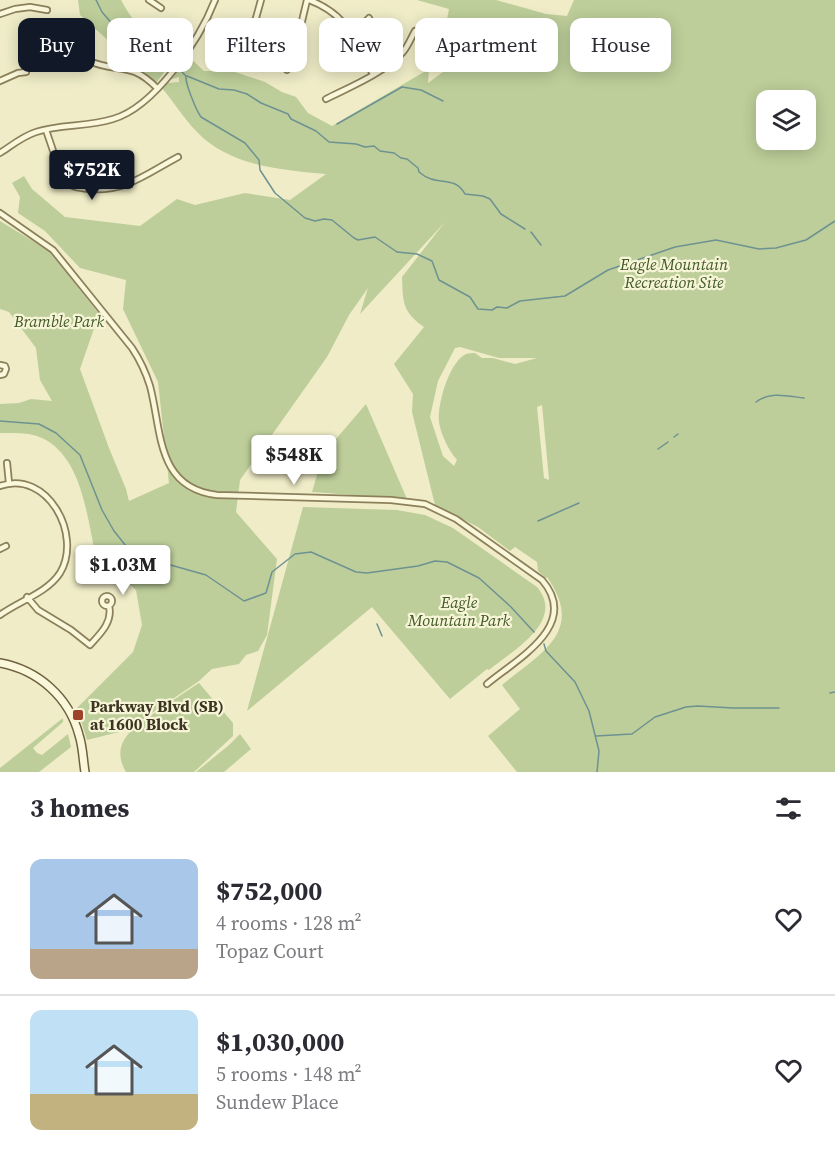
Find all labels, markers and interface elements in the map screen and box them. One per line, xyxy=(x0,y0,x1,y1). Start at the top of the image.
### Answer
chip: Buy xyxy=(18,18,95,72)
chip: Rent xyxy=(107,18,193,72)
chip: Filters xyxy=(205,18,307,72)
chip: New xyxy=(319,18,403,72)
chip: Apartment xyxy=(415,18,558,72)
chip: House xyxy=(570,18,671,72)
map controls xyxy=(756,90,816,150)
button: layers xyxy=(756,90,816,150)
pin: $752K xyxy=(50,150,134,201)
text: $752K xyxy=(63,155,121,183)
park label: Eagle Mountain Recreation Site xyxy=(619,253,728,293)
park label: Bramble Park xyxy=(13,310,104,332)
pin: $548K xyxy=(252,435,336,486)
text: $548K xyxy=(265,440,323,468)
pin: $1.03M xyxy=(74,545,172,596)
text: $1.03M xyxy=(89,550,157,578)
park label: Eagle Mountain Park xyxy=(407,591,511,631)
place label: Parkway Blvd (SB) at 1600 Block xyxy=(90,695,224,735)
marker: Parkway Blvd (SB) at 1600 Block xyxy=(71,708,85,722)
text: 3 homes xyxy=(30,790,129,826)
icon: filters xyxy=(772,792,805,825)
text: $752,000 xyxy=(216,873,322,909)
icon: home xyxy=(78,883,150,955)
icon: heart xyxy=(772,903,805,936)
text: 4 rooms · 128 m² xyxy=(216,909,362,937)
text: Topaz Court xyxy=(216,937,323,965)
text: $1,030,000 xyxy=(216,1024,344,1060)
icon: home xyxy=(78,1034,150,1106)
icon: heart xyxy=(772,1054,805,1087)
text: 5 rooms · 148 m² xyxy=(216,1060,362,1088)
text: Sundew Place xyxy=(216,1088,339,1116)

